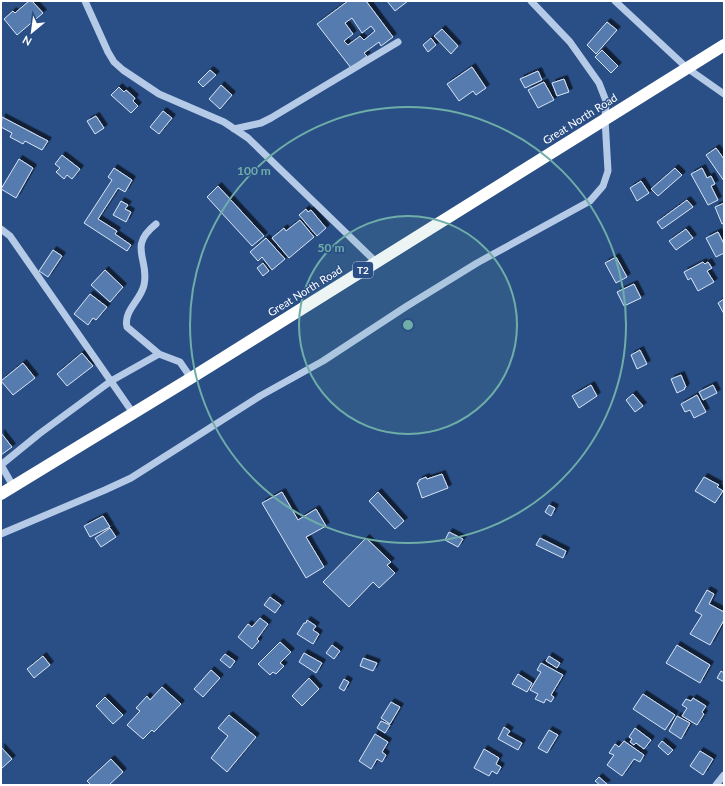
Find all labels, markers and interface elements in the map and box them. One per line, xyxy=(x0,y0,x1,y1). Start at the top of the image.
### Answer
north arrow xyxy=(12,12,52,52)
text: N xyxy=(20,33,34,49)
street label: Great North Road xyxy=(540,90,619,147)
text: 100 m xyxy=(237,163,271,178)
text: 50 m xyxy=(318,240,344,255)
street label: Great North Road xyxy=(265,262,344,319)
road number: T2 xyxy=(353,262,373,278)
centre of rings xyxy=(401,318,415,332)

